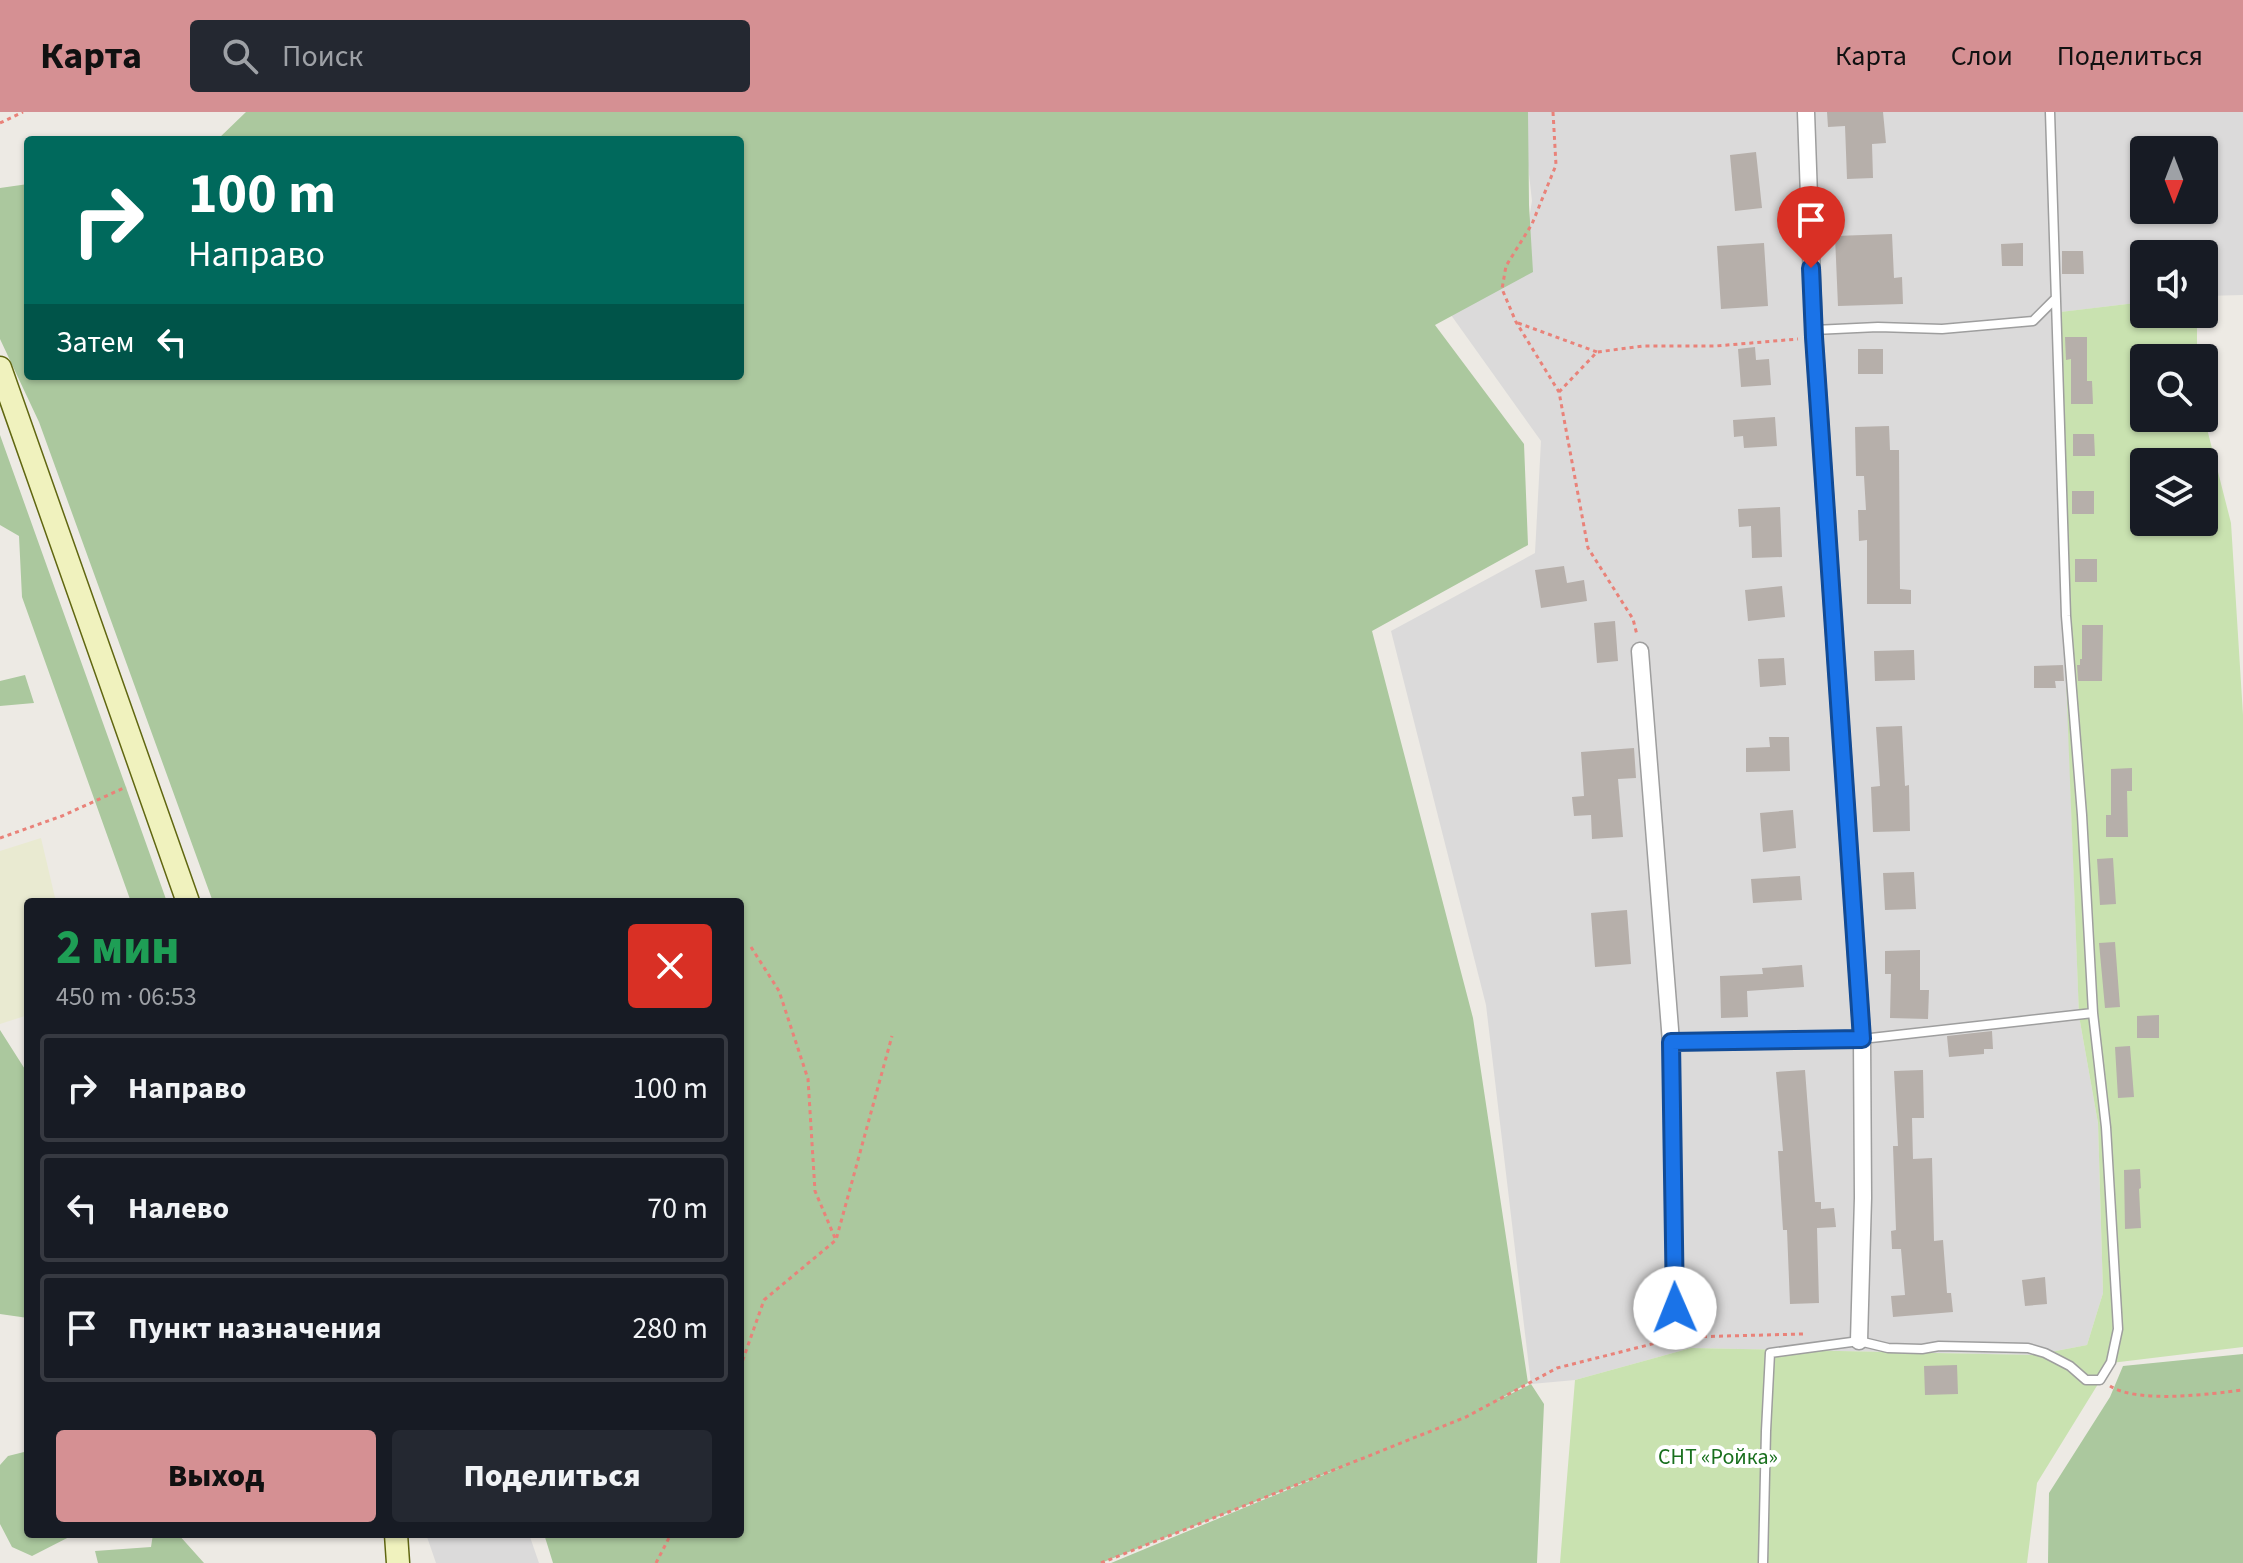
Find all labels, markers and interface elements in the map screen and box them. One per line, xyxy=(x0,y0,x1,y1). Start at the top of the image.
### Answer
search box xyxy=(190,20,750,92)
text: Карта xyxy=(40,29,142,83)
icon: search xyxy=(218,34,262,78)
text: Поиск xyxy=(282,35,363,78)
text: Карта xyxy=(1835,36,1907,76)
text: Слои xyxy=(1951,36,2013,76)
text: Поделиться xyxy=(2057,36,2203,76)
north arrow xyxy=(2130,136,2218,224)
map controls xyxy=(2130,136,2218,536)
text: 100 m xyxy=(188,155,336,234)
icon: right xyxy=(56,168,160,272)
pin xyxy=(1777,186,1845,268)
icon: arrive xyxy=(1789,198,1833,242)
text: Направо xyxy=(188,229,325,280)
button: sound xyxy=(2130,240,2218,328)
icon: left xyxy=(150,320,194,364)
text: Затем xyxy=(56,321,134,364)
button: search xyxy=(2130,344,2218,432)
button: layers xyxy=(2130,448,2218,536)
text: 2 мин xyxy=(56,914,179,982)
button: close xyxy=(628,924,712,1008)
text: 450 m · 06:53 xyxy=(56,978,197,1015)
icon: right xyxy=(60,1066,104,1110)
text: Направо xyxy=(128,1067,246,1110)
text: 100 m xyxy=(632,1067,708,1110)
icon: left xyxy=(60,1186,104,1230)
text: Налево xyxy=(128,1187,229,1230)
text: 70 m xyxy=(647,1187,708,1230)
position arrow xyxy=(1633,1266,1717,1350)
icon: arrive xyxy=(60,1306,104,1350)
text: Пункт назначения xyxy=(128,1307,382,1350)
text: 280 m xyxy=(632,1307,708,1350)
button: Выход xyxy=(56,1430,376,1522)
button: Поделиться xyxy=(392,1430,712,1522)
park label: СНТ «Ройка» xyxy=(1658,1441,1778,1473)

